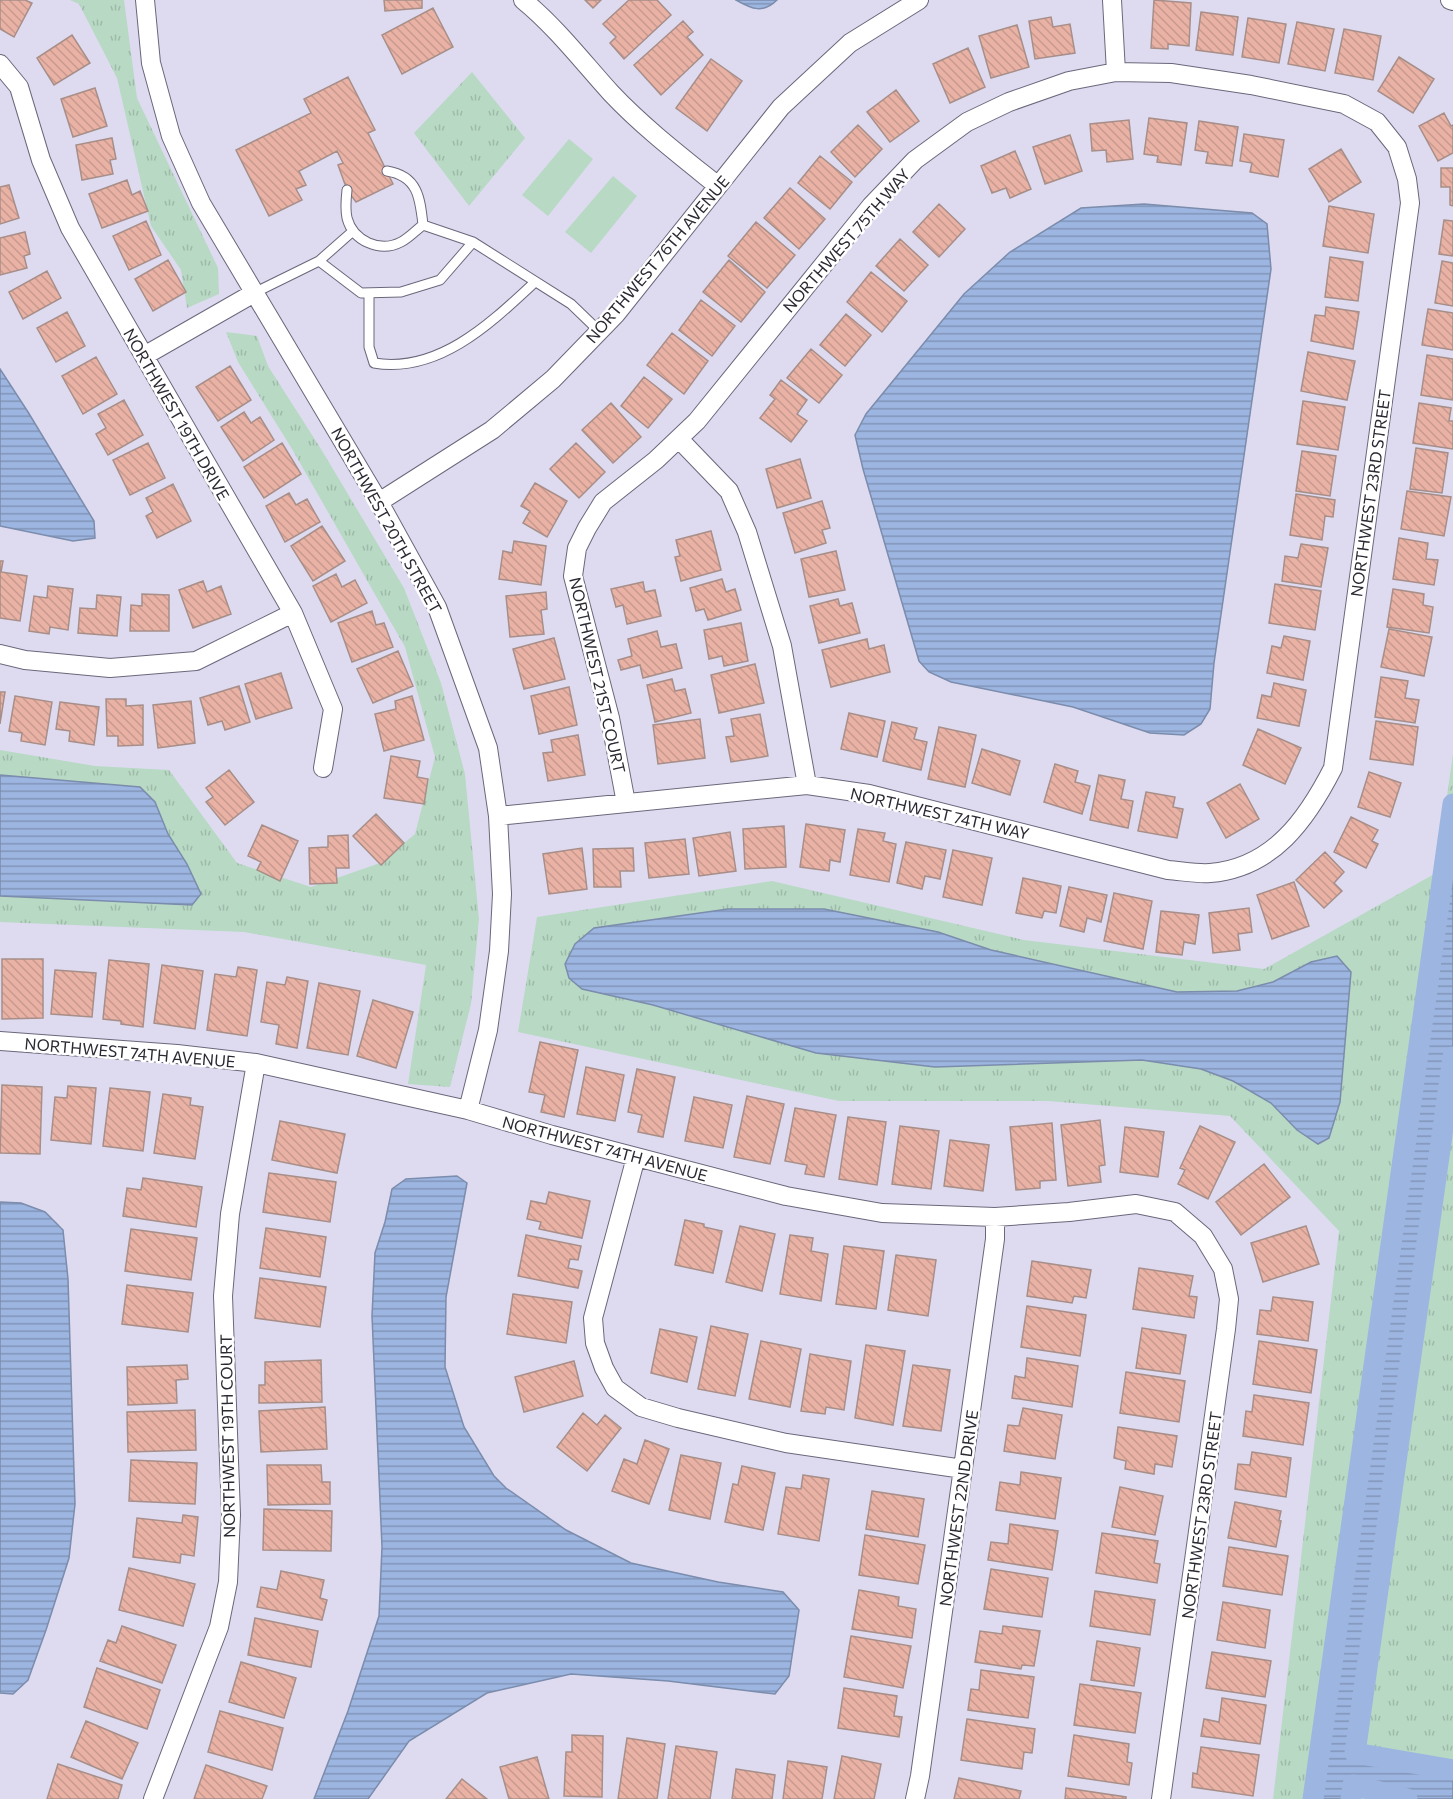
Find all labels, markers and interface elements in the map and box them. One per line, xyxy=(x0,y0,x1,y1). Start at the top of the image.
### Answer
street label: NORTHWEST 75TH WAY xyxy=(779,164,914,316)
street label: NORTHWEST 76TH AVENUE xyxy=(581,171,733,347)
street label: NORTHWEST 19TH DRIVE xyxy=(120,325,234,503)
street label: NORTHWEST 23RD STREET xyxy=(1346,388,1394,598)
street label: NORTHWEST 20TH STREET xyxy=(328,424,446,616)
street label: NORTHWEST 21ST COURT xyxy=(566,575,630,775)
street label: NORTHWEST 74TH WAY xyxy=(849,783,1032,843)
street label: NORTHWEST 74TH AVENUE xyxy=(24,1033,236,1071)
street label: NORTHWEST 74TH AVENUE xyxy=(500,1111,710,1185)
street label: NORTHWEST 19TH COURT xyxy=(216,1334,238,1538)
street label: NORTHWEST 22ND DRIVE xyxy=(935,1409,981,1607)
street label: NORTHWEST 23RD STREET xyxy=(1177,1410,1225,1620)

